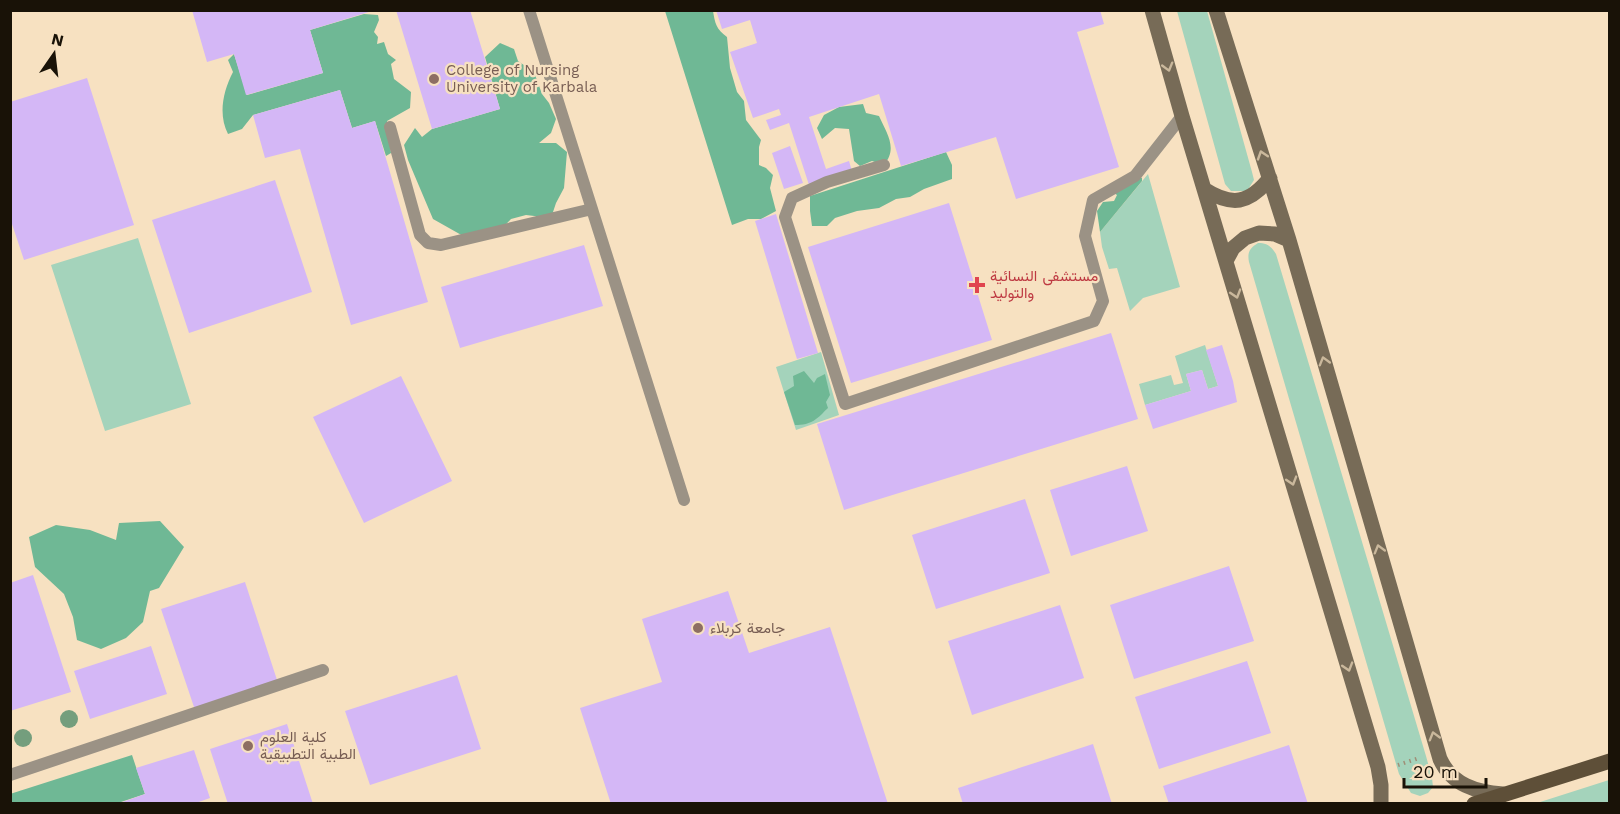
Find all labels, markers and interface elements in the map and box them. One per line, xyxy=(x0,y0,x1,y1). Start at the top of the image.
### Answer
north arrow xyxy=(24,24,84,84)
text: N xyxy=(49,29,66,51)
place label: College of Nursing University of Karbala xyxy=(446,61,598,96)
one-way arrow xyxy=(1161,61,1173,72)
marker: College of Nursing University of Karbala xyxy=(427,72,441,86)
one-way arrow xyxy=(1257,150,1269,161)
place label: مستشفى النسائية والتوليد xyxy=(990,267,1098,302)
marker: مستشفى النسائية والتوليد xyxy=(968,276,986,294)
one-way arrow xyxy=(1229,288,1241,299)
one-way arrow xyxy=(1319,357,1331,367)
one-way arrow xyxy=(1285,475,1297,486)
one-way arrow xyxy=(1374,544,1386,555)
place label: جامعة كربلاء xyxy=(710,619,785,637)
marker: جامعة كربلاء xyxy=(691,621,705,635)
one-way arrow xyxy=(1341,661,1353,672)
place label: كلية العلوم الطبية التطبيقية xyxy=(260,728,356,763)
one-way arrow xyxy=(1428,731,1441,741)
marker: كلية العلوم الطبية التطبيقية xyxy=(241,739,255,753)
scale bar xyxy=(1404,751,1486,789)
text: 20 m xyxy=(1413,761,1458,782)

